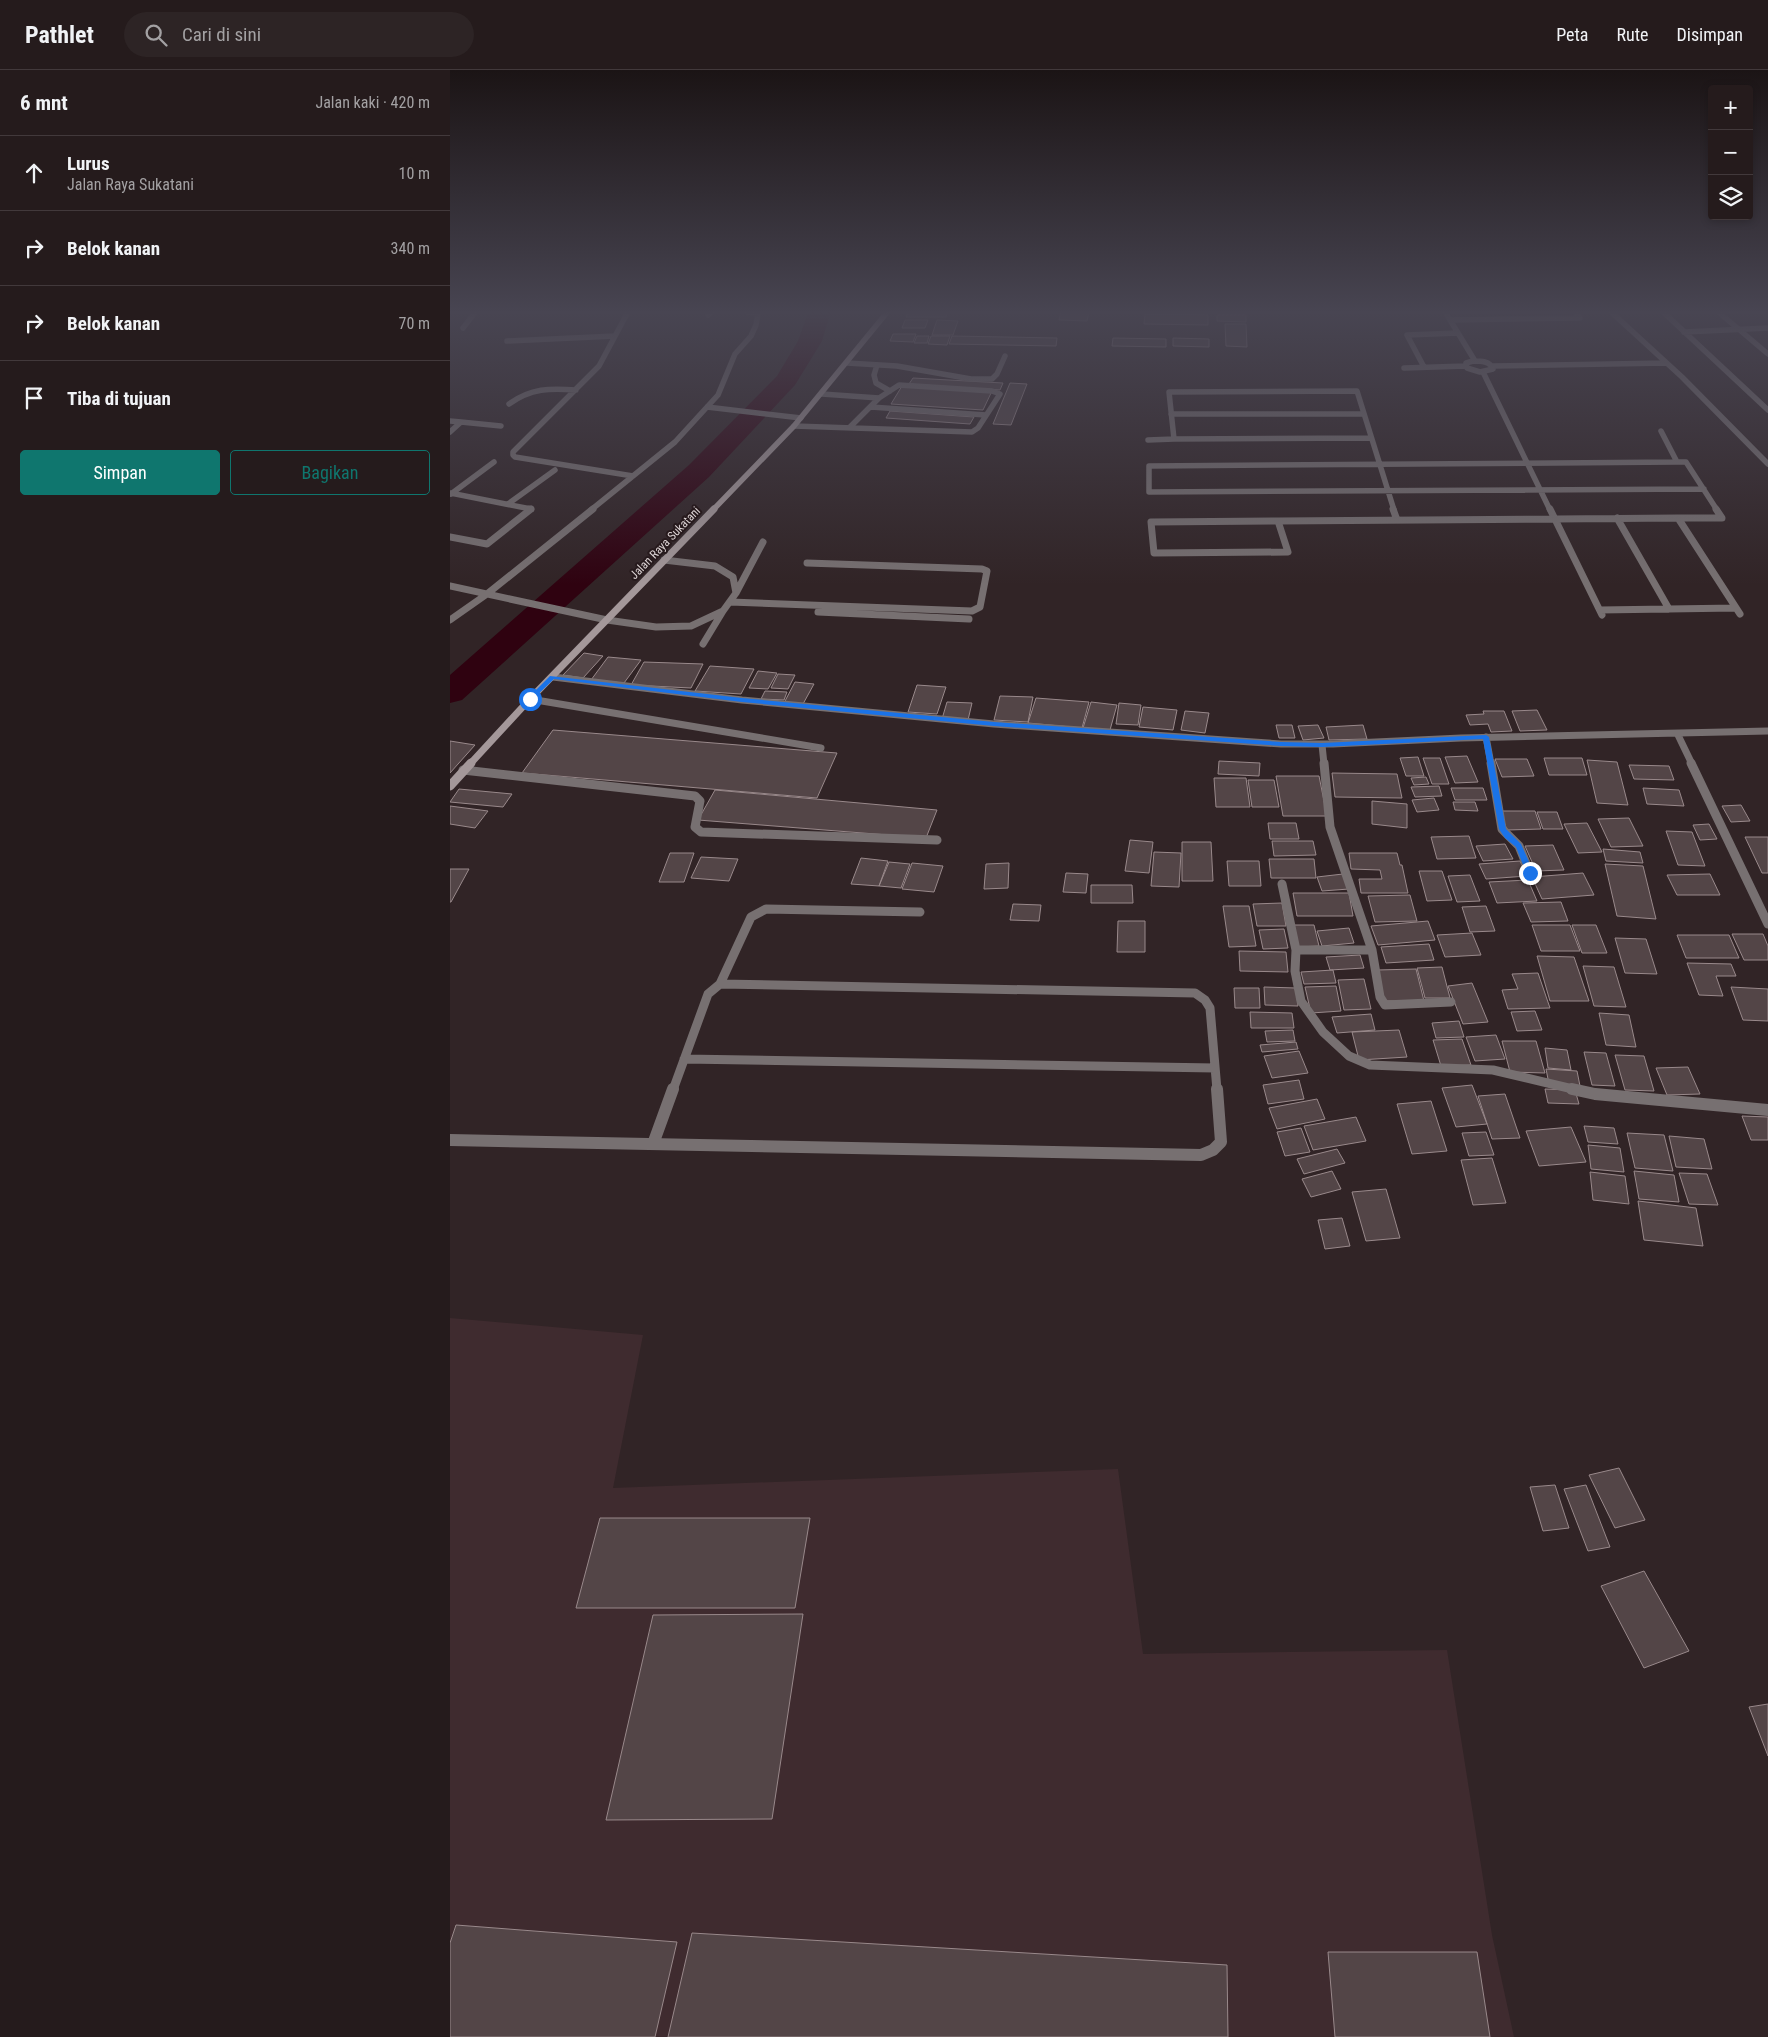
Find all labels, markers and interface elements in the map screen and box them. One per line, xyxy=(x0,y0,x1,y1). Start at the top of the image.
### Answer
search box xyxy=(124,12,474,57)
text: Pathlet xyxy=(25,21,94,49)
icon: search xyxy=(142,21,170,49)
text: Cari di sini xyxy=(182,23,261,46)
text: Peta xyxy=(1556,24,1588,45)
text: Rute xyxy=(1616,24,1648,45)
text: Disimpan xyxy=(1676,24,1743,45)
map controls xyxy=(1708,85,1753,220)
button: + xyxy=(1708,85,1753,130)
text: 6 mnt xyxy=(20,91,68,115)
text: Jalan kaki · 420 m xyxy=(315,93,430,112)
button: − xyxy=(1708,130,1753,175)
text: Lurus xyxy=(67,152,110,175)
icon: ahead xyxy=(20,159,48,187)
text: 10 m xyxy=(398,164,430,183)
text: Jalan Raya Sukatani xyxy=(67,175,194,194)
button: layers xyxy=(1708,175,1753,220)
icon: right xyxy=(20,234,48,262)
text: Belok kanan xyxy=(67,237,160,260)
text: 340 m xyxy=(391,239,430,258)
icon: right xyxy=(20,309,48,337)
text: Belok kanan xyxy=(67,312,160,335)
text: 70 m xyxy=(398,314,430,333)
icon: arrive xyxy=(20,384,48,412)
text: Tiba di tujuan xyxy=(67,387,171,410)
button: Simpan xyxy=(20,450,220,495)
button: Bagikan xyxy=(230,450,430,495)
street label: Jalan Raya Sukatani xyxy=(627,504,703,582)
route start xyxy=(519,688,542,711)
route end xyxy=(1519,862,1542,885)

